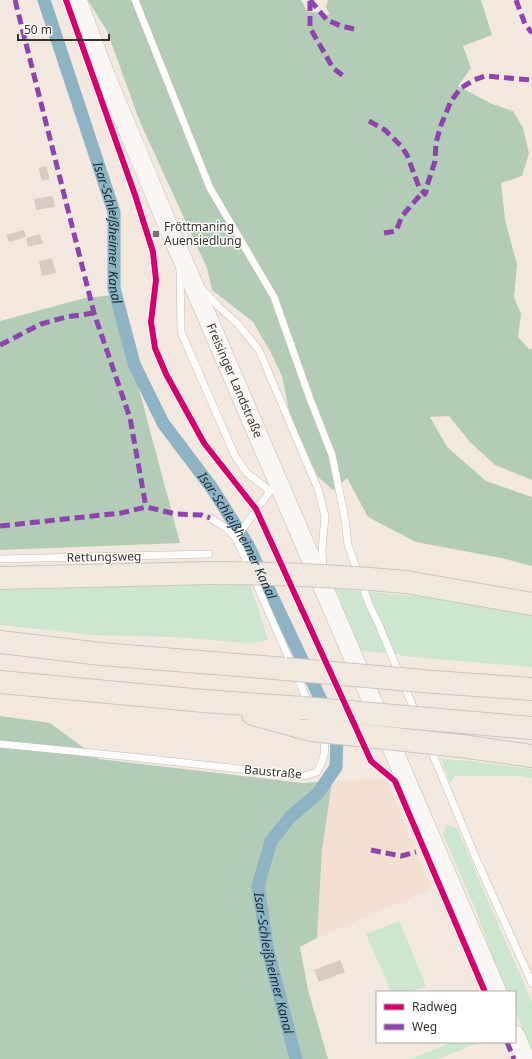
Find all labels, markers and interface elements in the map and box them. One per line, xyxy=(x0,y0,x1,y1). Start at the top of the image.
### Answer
scale bar xyxy=(18,16,109,42)
text: 50 m xyxy=(24,21,52,38)
water label: Isar-Schleißheimer Kanal xyxy=(89,159,127,306)
place label: Fröttmaning Auensiedlung xyxy=(164,218,242,249)
marker: Fröttmaning Auensiedlung xyxy=(151,229,161,239)
street label: Freisinger Landstraße xyxy=(203,321,267,441)
water label: Isar-Schleißheimer Kanal xyxy=(193,467,281,602)
street label: Rettungsweg xyxy=(67,547,141,566)
street label: Baustraße xyxy=(243,761,303,783)
water label: Isar-Schleißheimer Kanal xyxy=(250,890,298,1036)
legend xyxy=(376,991,516,1043)
text: Radweg xyxy=(412,998,457,1015)
text: Weg xyxy=(412,1018,437,1035)

